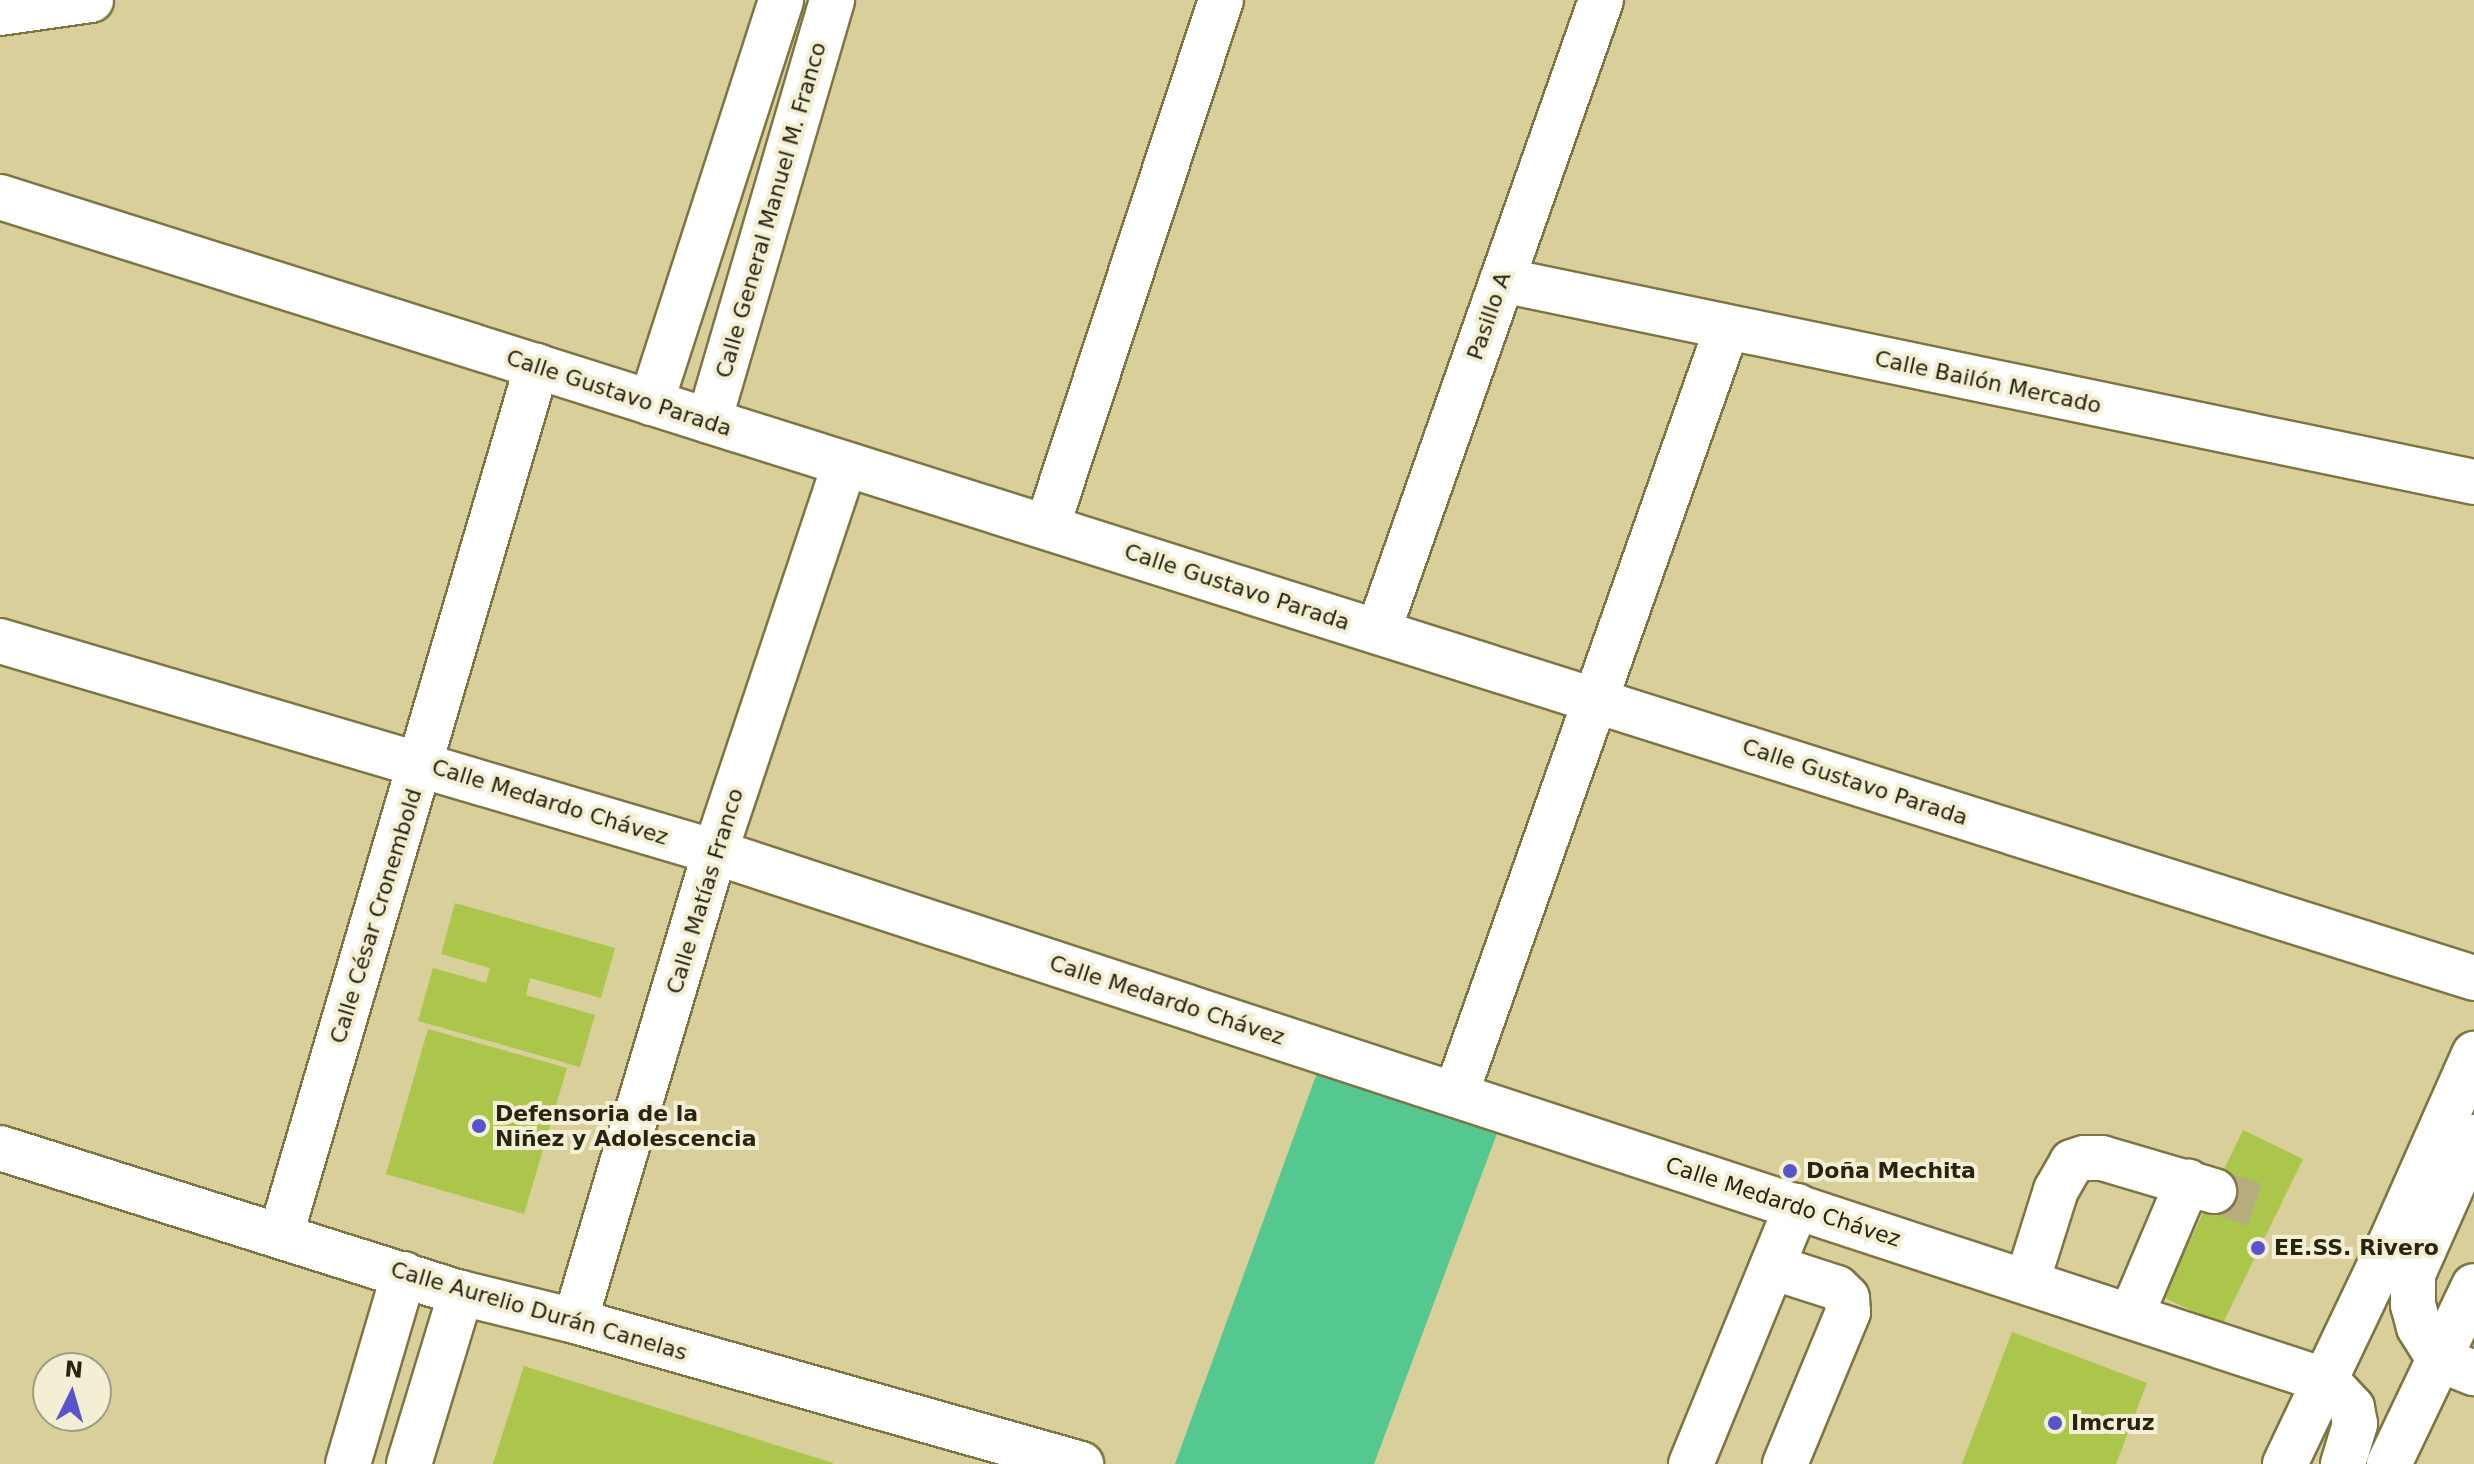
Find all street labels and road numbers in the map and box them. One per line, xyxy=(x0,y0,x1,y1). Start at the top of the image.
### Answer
street label: Calle General Manuel M. Franco xyxy=(710,39,832,381)
street label: Pasillo A xyxy=(1462,269,1516,363)
street label: Calle Gustavo Parada xyxy=(503,344,735,442)
street label: Calle Bailón Mercado xyxy=(1872,345,2104,419)
street label: Calle Gustavo Parada xyxy=(1121,538,1353,636)
street label: Calle Gustavo Parada xyxy=(1739,733,1971,831)
street label: Calle Medardo Chávez xyxy=(429,753,671,851)
street label: Calle César Cronembold xyxy=(325,785,427,1047)
street label: Calle Matías Franco xyxy=(661,785,749,997)
street label: Calle Medardo Chávez xyxy=(1046,950,1288,1050)
street label: Calle Medardo Chávez xyxy=(1662,1152,1904,1252)
street label: Calle Aurelio Durán Canelas xyxy=(388,1256,690,1366)

